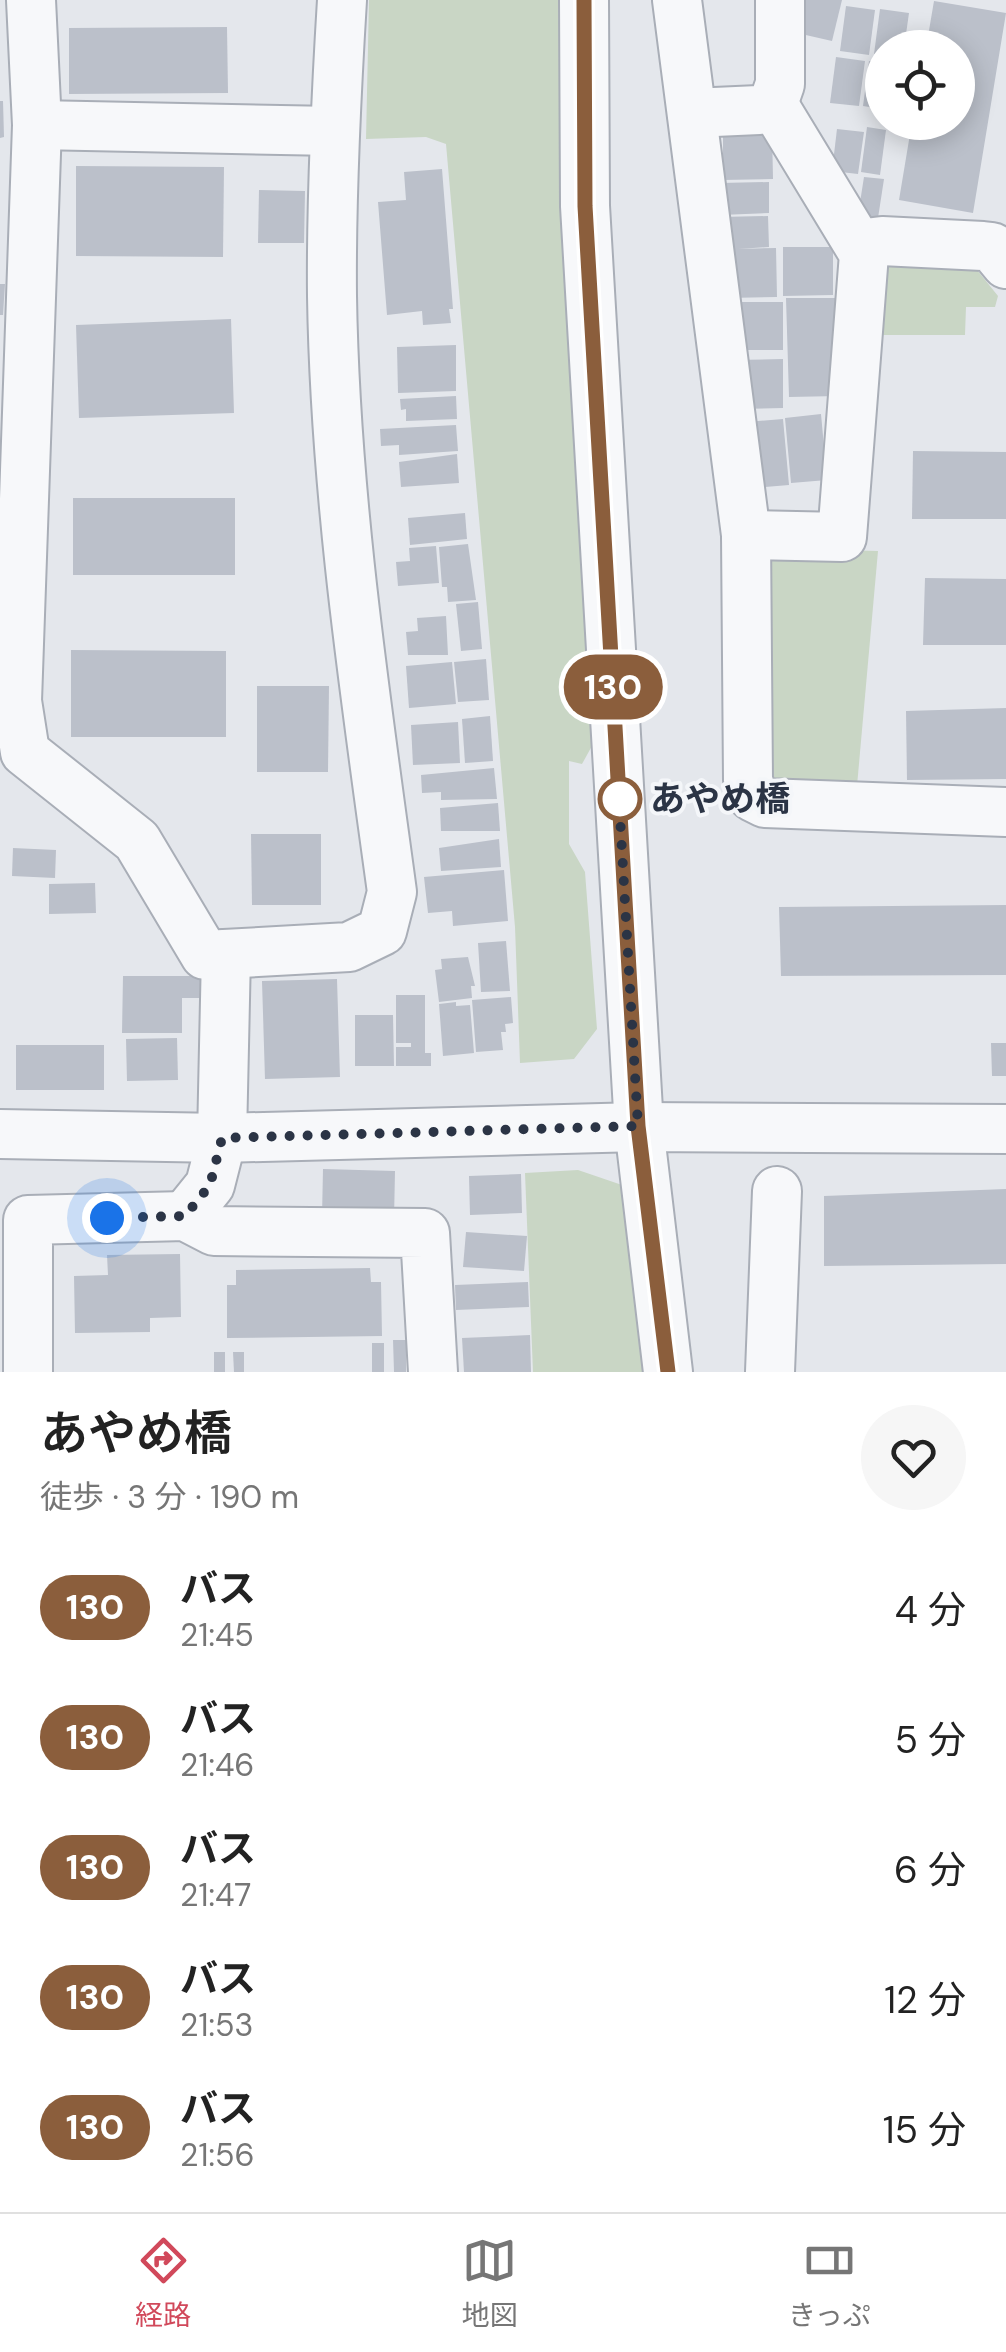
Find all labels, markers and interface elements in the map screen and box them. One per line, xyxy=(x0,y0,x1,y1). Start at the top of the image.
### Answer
map controls xyxy=(865,30,975,140)
button: locate xyxy=(865,30,975,140)
line badge: 130 xyxy=(556,654,670,720)
text: 130 xyxy=(584,664,642,710)
place label: あやめ橋 xyxy=(650,776,790,822)
marker: あやめ橋 xyxy=(599,778,641,820)
your location xyxy=(82,1193,132,1243)
text: あやめ橋 xyxy=(40,1402,232,1465)
button: heart xyxy=(861,1405,966,1510)
text: 徒歩 · 3 分 · 190 m xyxy=(40,1476,299,1518)
text: バス xyxy=(180,1564,256,1614)
text: 130 xyxy=(66,1584,124,1630)
text: 4 分 xyxy=(895,1585,966,1635)
text: 21:45 xyxy=(180,1614,254,1656)
text: バス xyxy=(180,1694,256,1744)
text: 130 xyxy=(66,1714,124,1760)
text: 5 分 xyxy=(895,1715,966,1765)
text: 21:46 xyxy=(180,1744,254,1786)
text: バス xyxy=(180,1824,256,1874)
text: 130 xyxy=(66,1844,124,1890)
text: 6 分 xyxy=(894,1845,966,1895)
text: 21:47 xyxy=(180,1874,251,1916)
text: バス xyxy=(180,1954,256,2004)
text: 130 xyxy=(66,1974,124,2020)
text: 12 分 xyxy=(884,1975,966,2025)
text: 21:53 xyxy=(180,2004,253,2046)
text: バス xyxy=(180,2084,256,2134)
text: 130 xyxy=(66,2104,124,2150)
text: 15 分 xyxy=(883,2105,966,2155)
text: 21:56 xyxy=(180,2134,255,2176)
tab: 経路 xyxy=(135,2233,191,2334)
tab: 地図 xyxy=(462,2233,518,2334)
tab: きっぷ xyxy=(788,2233,871,2334)

